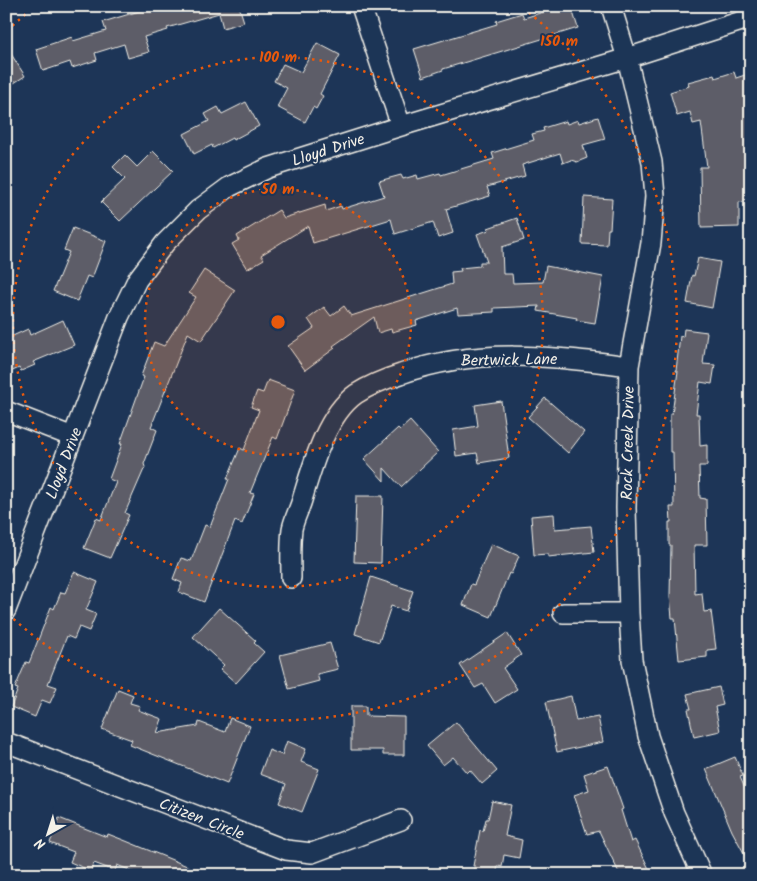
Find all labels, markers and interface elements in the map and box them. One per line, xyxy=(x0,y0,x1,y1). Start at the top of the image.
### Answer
text: 150 m xyxy=(540,30,578,54)
text: 100 m xyxy=(259,46,297,70)
street label: Lloyd Drive xyxy=(289,127,368,174)
text: 50 m xyxy=(260,178,295,202)
centre of rings xyxy=(269,313,287,331)
street label: Bertwick Lane xyxy=(461,347,557,374)
street label: Rock Creek Drive xyxy=(615,386,642,500)
street label: Lloyd Drive xyxy=(39,424,90,503)
street label: Citizen Circle xyxy=(155,792,248,847)
north arrow xyxy=(22,808,72,858)
text: N xyxy=(30,832,51,855)

